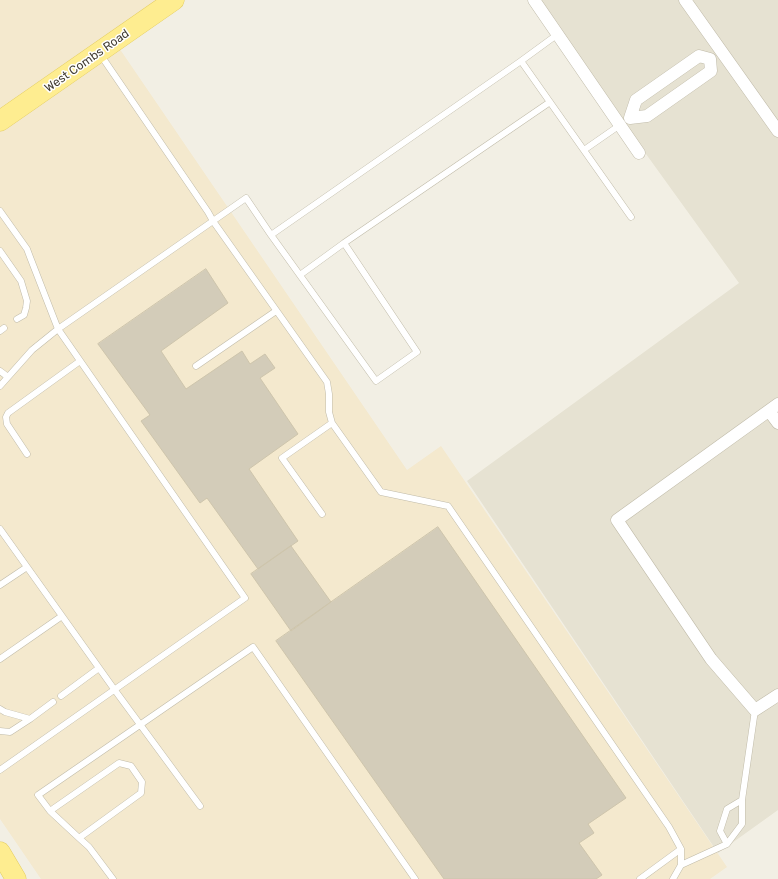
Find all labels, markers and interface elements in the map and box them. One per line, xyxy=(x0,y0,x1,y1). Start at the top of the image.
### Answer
street label: West Combs Road xyxy=(42,26,132,96)

